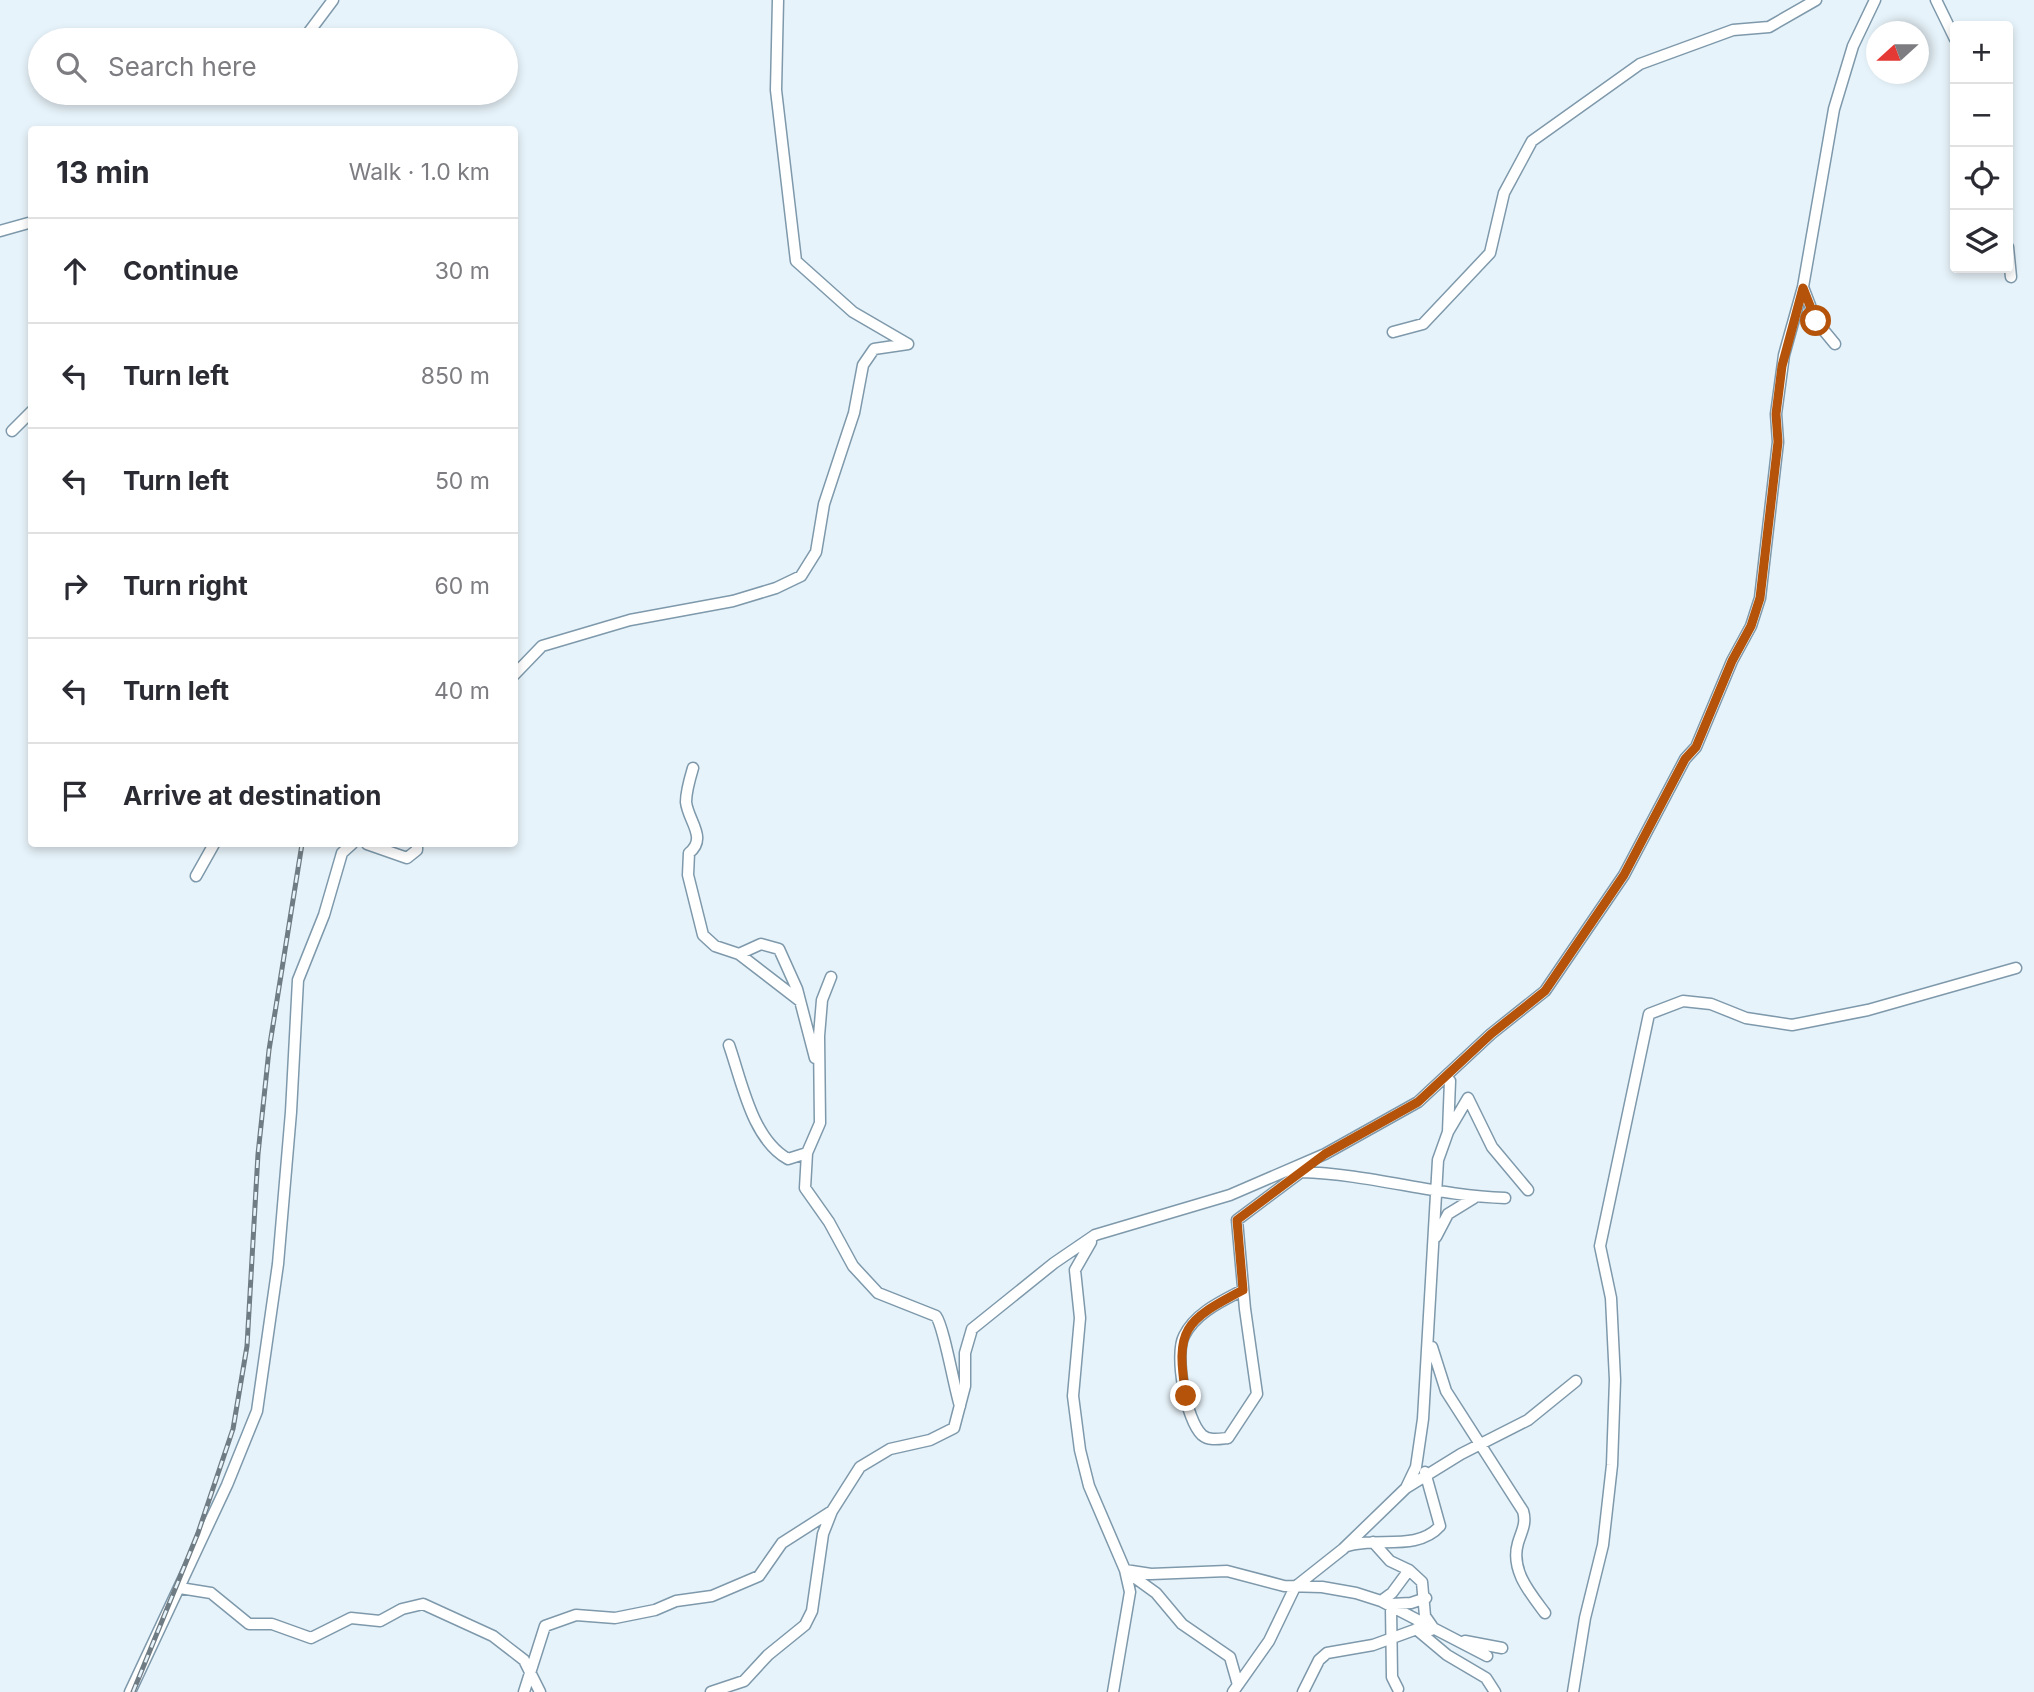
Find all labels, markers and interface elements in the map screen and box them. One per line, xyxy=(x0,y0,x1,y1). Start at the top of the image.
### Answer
north arrow xyxy=(1866,21,1929,84)
map controls xyxy=(1950,21,2013,273)
button: + xyxy=(1950,21,2013,84)
search box xyxy=(28,28,518,105)
icon: search xyxy=(52,48,90,86)
text: Search here xyxy=(108,51,257,82)
button: − xyxy=(1950,84,2013,147)
button: locate xyxy=(1950,147,2013,210)
text: 13 min xyxy=(56,154,150,190)
text: Walk · 1.0 km xyxy=(349,158,490,186)
button: layers xyxy=(1950,210,2013,273)
icon: ahead xyxy=(56,252,94,290)
text: Continue xyxy=(123,255,239,286)
text: 30 m xyxy=(435,257,490,285)
route start xyxy=(1800,305,1831,336)
icon: left xyxy=(56,357,94,395)
text: Turn left xyxy=(123,360,229,391)
text: 850 m xyxy=(421,362,490,390)
icon: left xyxy=(56,462,94,500)
text: Turn left xyxy=(123,465,229,496)
text: 50 m xyxy=(435,467,490,495)
icon: right xyxy=(56,567,94,605)
text: Turn right xyxy=(123,570,248,601)
text: 60 m xyxy=(435,572,490,600)
icon: left xyxy=(56,672,94,710)
text: Turn left xyxy=(123,675,229,706)
text: 40 m xyxy=(434,677,490,705)
icon: arrive xyxy=(56,777,94,815)
text: Arrive at destination xyxy=(123,780,382,811)
route end xyxy=(1170,1380,1201,1411)

